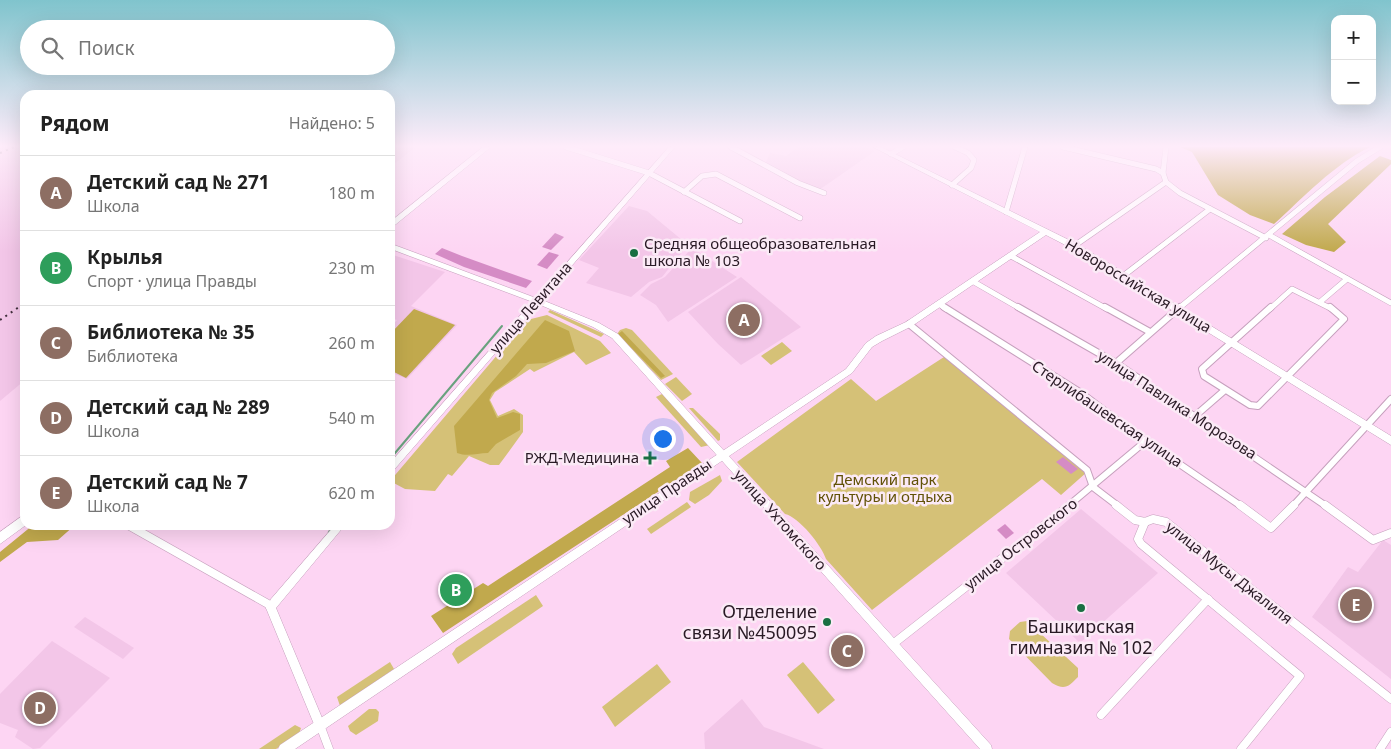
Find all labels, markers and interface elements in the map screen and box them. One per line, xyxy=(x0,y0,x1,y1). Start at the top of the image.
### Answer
map controls xyxy=(1331,15,1376,105)
button: + xyxy=(1331,15,1376,60)
search box xyxy=(20,20,395,75)
icon: search xyxy=(38,34,66,62)
text: Поиск xyxy=(78,35,134,61)
button: − xyxy=(1331,60,1376,105)
text: Рядом xyxy=(40,109,110,137)
text: Найдено: 5 xyxy=(289,112,375,134)
text: Детский сад № 271 xyxy=(87,169,270,195)
text: A xyxy=(50,182,62,204)
text: 180 m xyxy=(328,182,375,204)
text: Школа xyxy=(87,195,140,217)
place label: Средняя общеобразовательная школа № 103 xyxy=(644,233,876,270)
street label: Новороссийская улица xyxy=(1062,234,1215,337)
text: Крылья xyxy=(87,244,163,270)
marker: Средняя общеобразовательная школа № 103 xyxy=(628,247,640,259)
text: B xyxy=(51,257,61,279)
text: 230 m xyxy=(328,257,375,279)
street label: улица Левитана xyxy=(485,257,576,358)
text: Спорт · улица Правды xyxy=(87,270,257,292)
pin: A xyxy=(728,301,760,339)
text: Библиотека № 35 xyxy=(87,319,255,345)
text: C xyxy=(51,332,61,354)
text: 260 m xyxy=(328,332,375,354)
text: Библиотека xyxy=(87,345,178,367)
street label: улица Павлика Морозова xyxy=(1094,345,1261,463)
street label: Стерлибашевская улица xyxy=(1028,355,1187,471)
text: Детский сад № 289 xyxy=(87,394,270,420)
text: D xyxy=(50,407,62,429)
text: 540 m xyxy=(328,407,375,429)
text: Школа xyxy=(87,420,140,442)
your location xyxy=(650,426,676,452)
place label: РЖД-Медицина xyxy=(525,447,639,467)
marker: РЖД-Медицина xyxy=(643,451,657,465)
street label: улица Правды xyxy=(618,454,715,528)
street label: улица Ухтомского xyxy=(730,465,832,574)
text: Детский сад № 7 xyxy=(87,469,248,495)
park label: Демский парк культуры и отдыха xyxy=(818,469,952,506)
text: E xyxy=(52,482,60,504)
text: 620 m xyxy=(328,482,375,504)
street label: улица Островского xyxy=(960,493,1081,594)
text: Школа xyxy=(87,495,140,517)
street label: улица Мусы Джалиля xyxy=(1162,516,1297,628)
pin: B xyxy=(440,571,472,609)
pin: E xyxy=(1340,586,1372,624)
place label: Отделение связи №450095 xyxy=(683,599,817,644)
marker: Башкирская гимназия № 102 xyxy=(1075,602,1087,614)
place label: Башкирская гимназия № 102 xyxy=(1010,614,1152,659)
marker: Отделение связи №450095 xyxy=(821,616,833,628)
pin: C xyxy=(831,632,863,670)
pin: D xyxy=(24,689,56,727)

